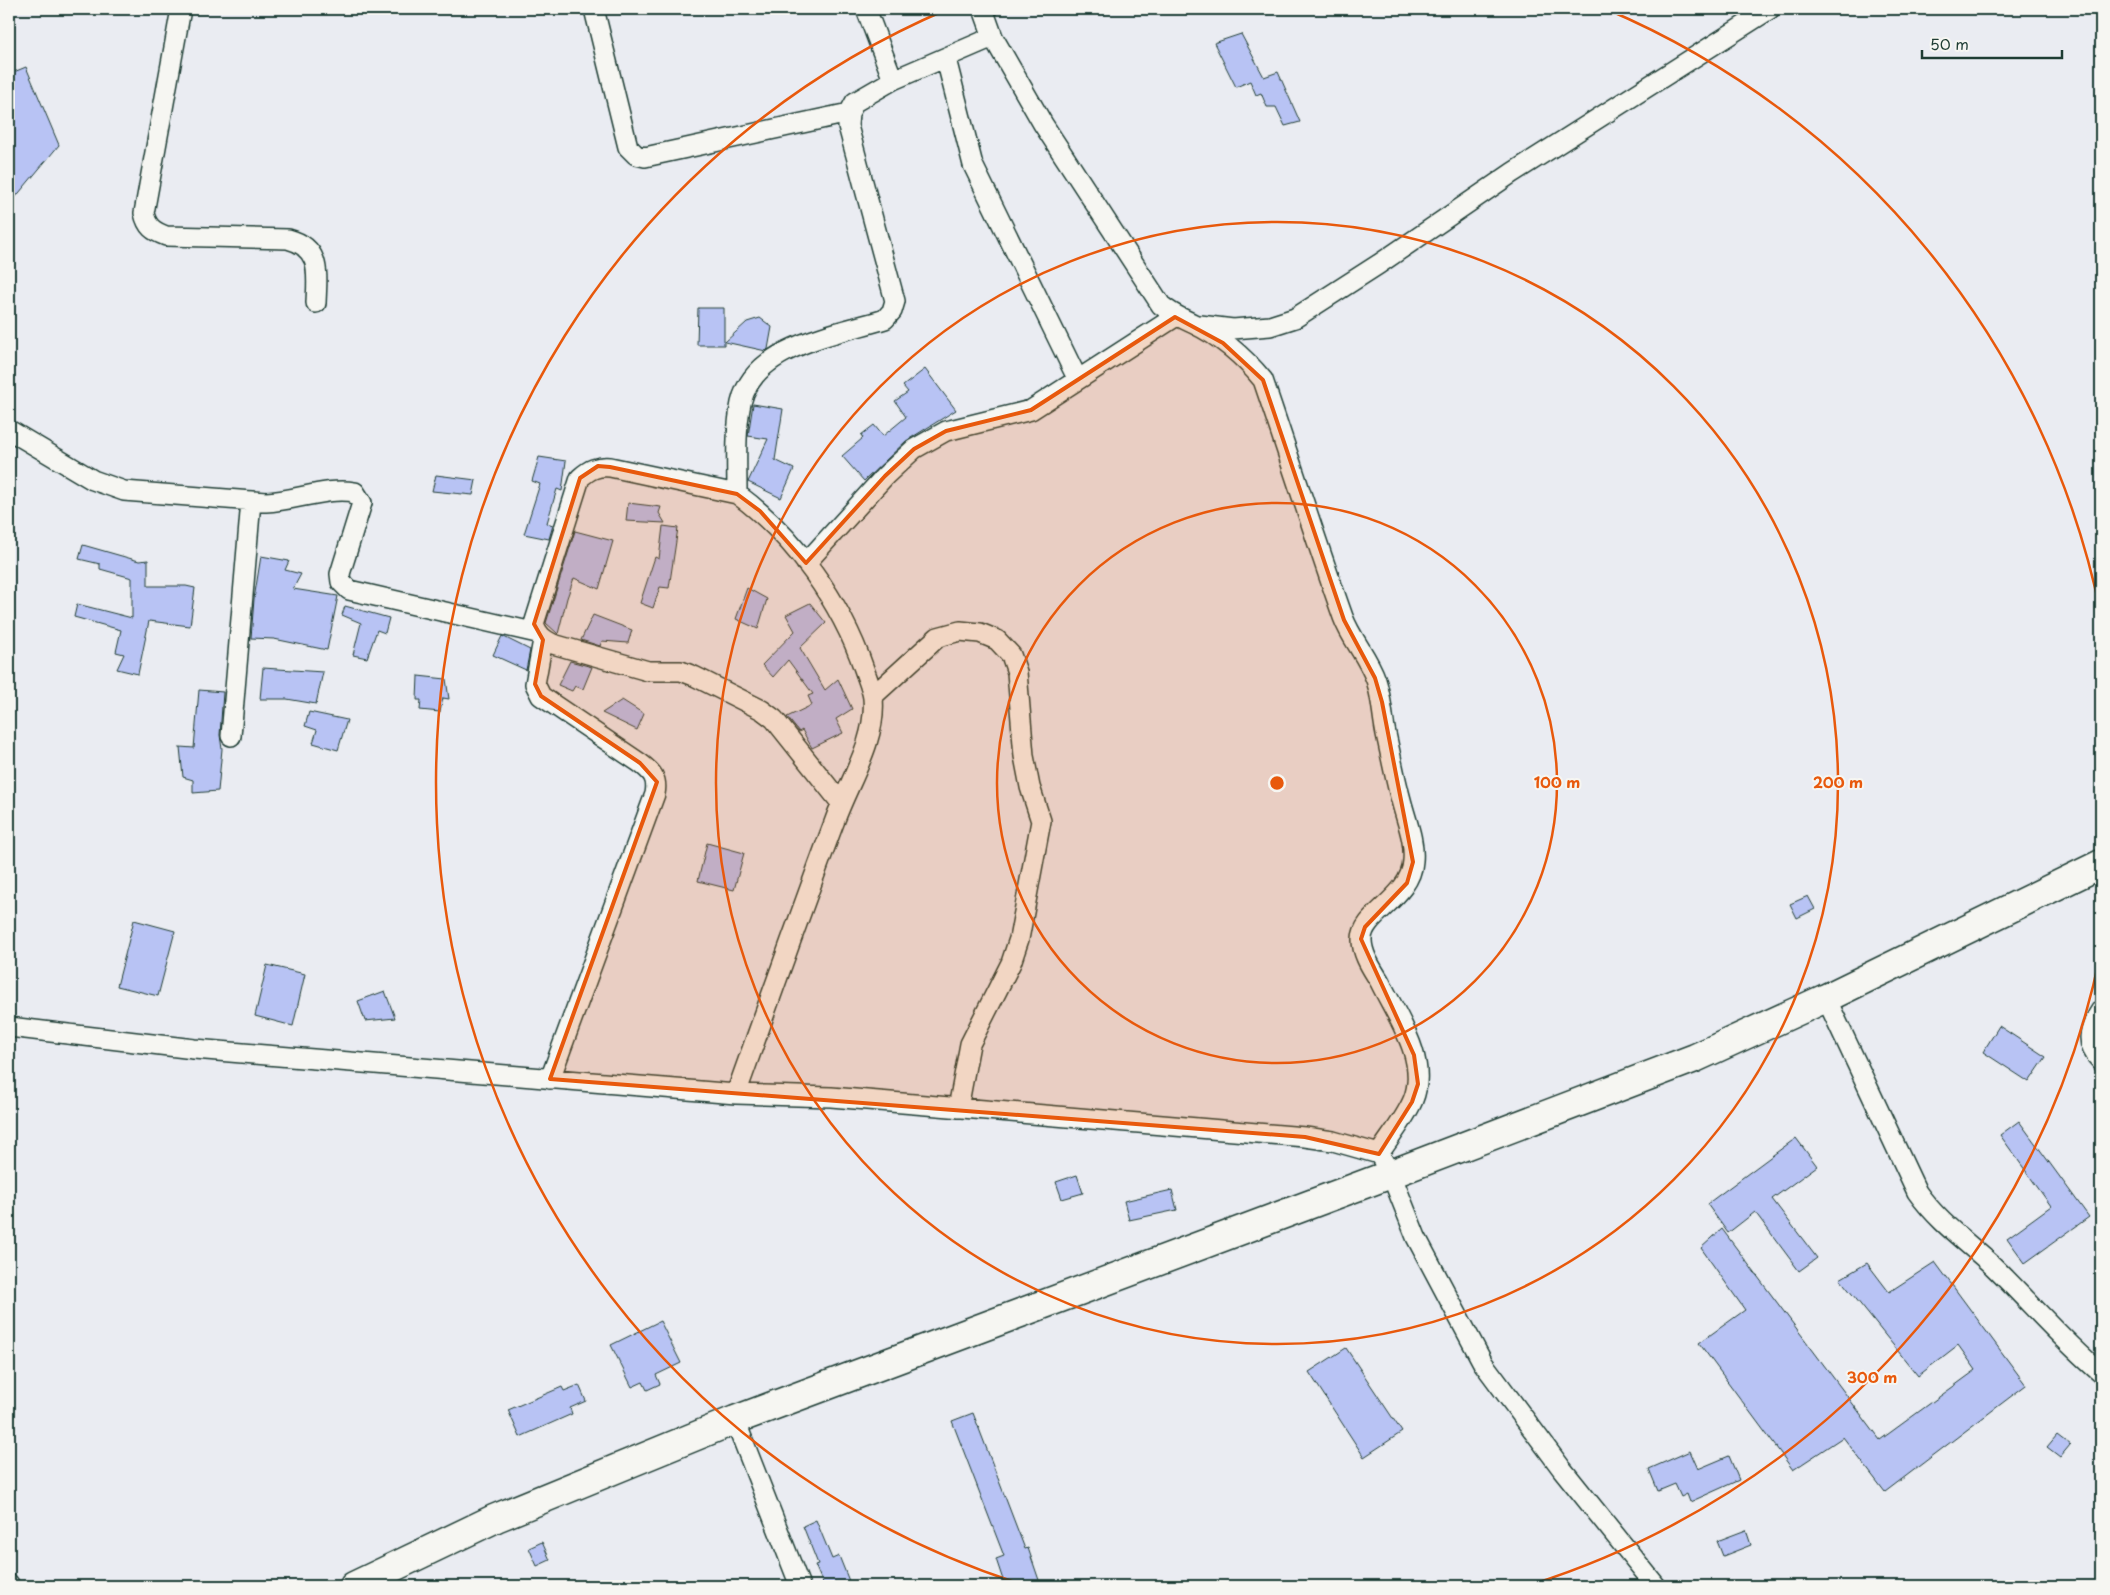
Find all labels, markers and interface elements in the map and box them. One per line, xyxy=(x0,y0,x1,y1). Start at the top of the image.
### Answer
scale bar xyxy=(1922,28,2062,60)
text: 50 m xyxy=(1930,32,1969,55)
text: 100 m xyxy=(1534,770,1580,793)
text: 200 m xyxy=(1813,770,1863,793)
centre of rings xyxy=(1268,774,1286,792)
text: 300 m xyxy=(1847,1365,1897,1388)

